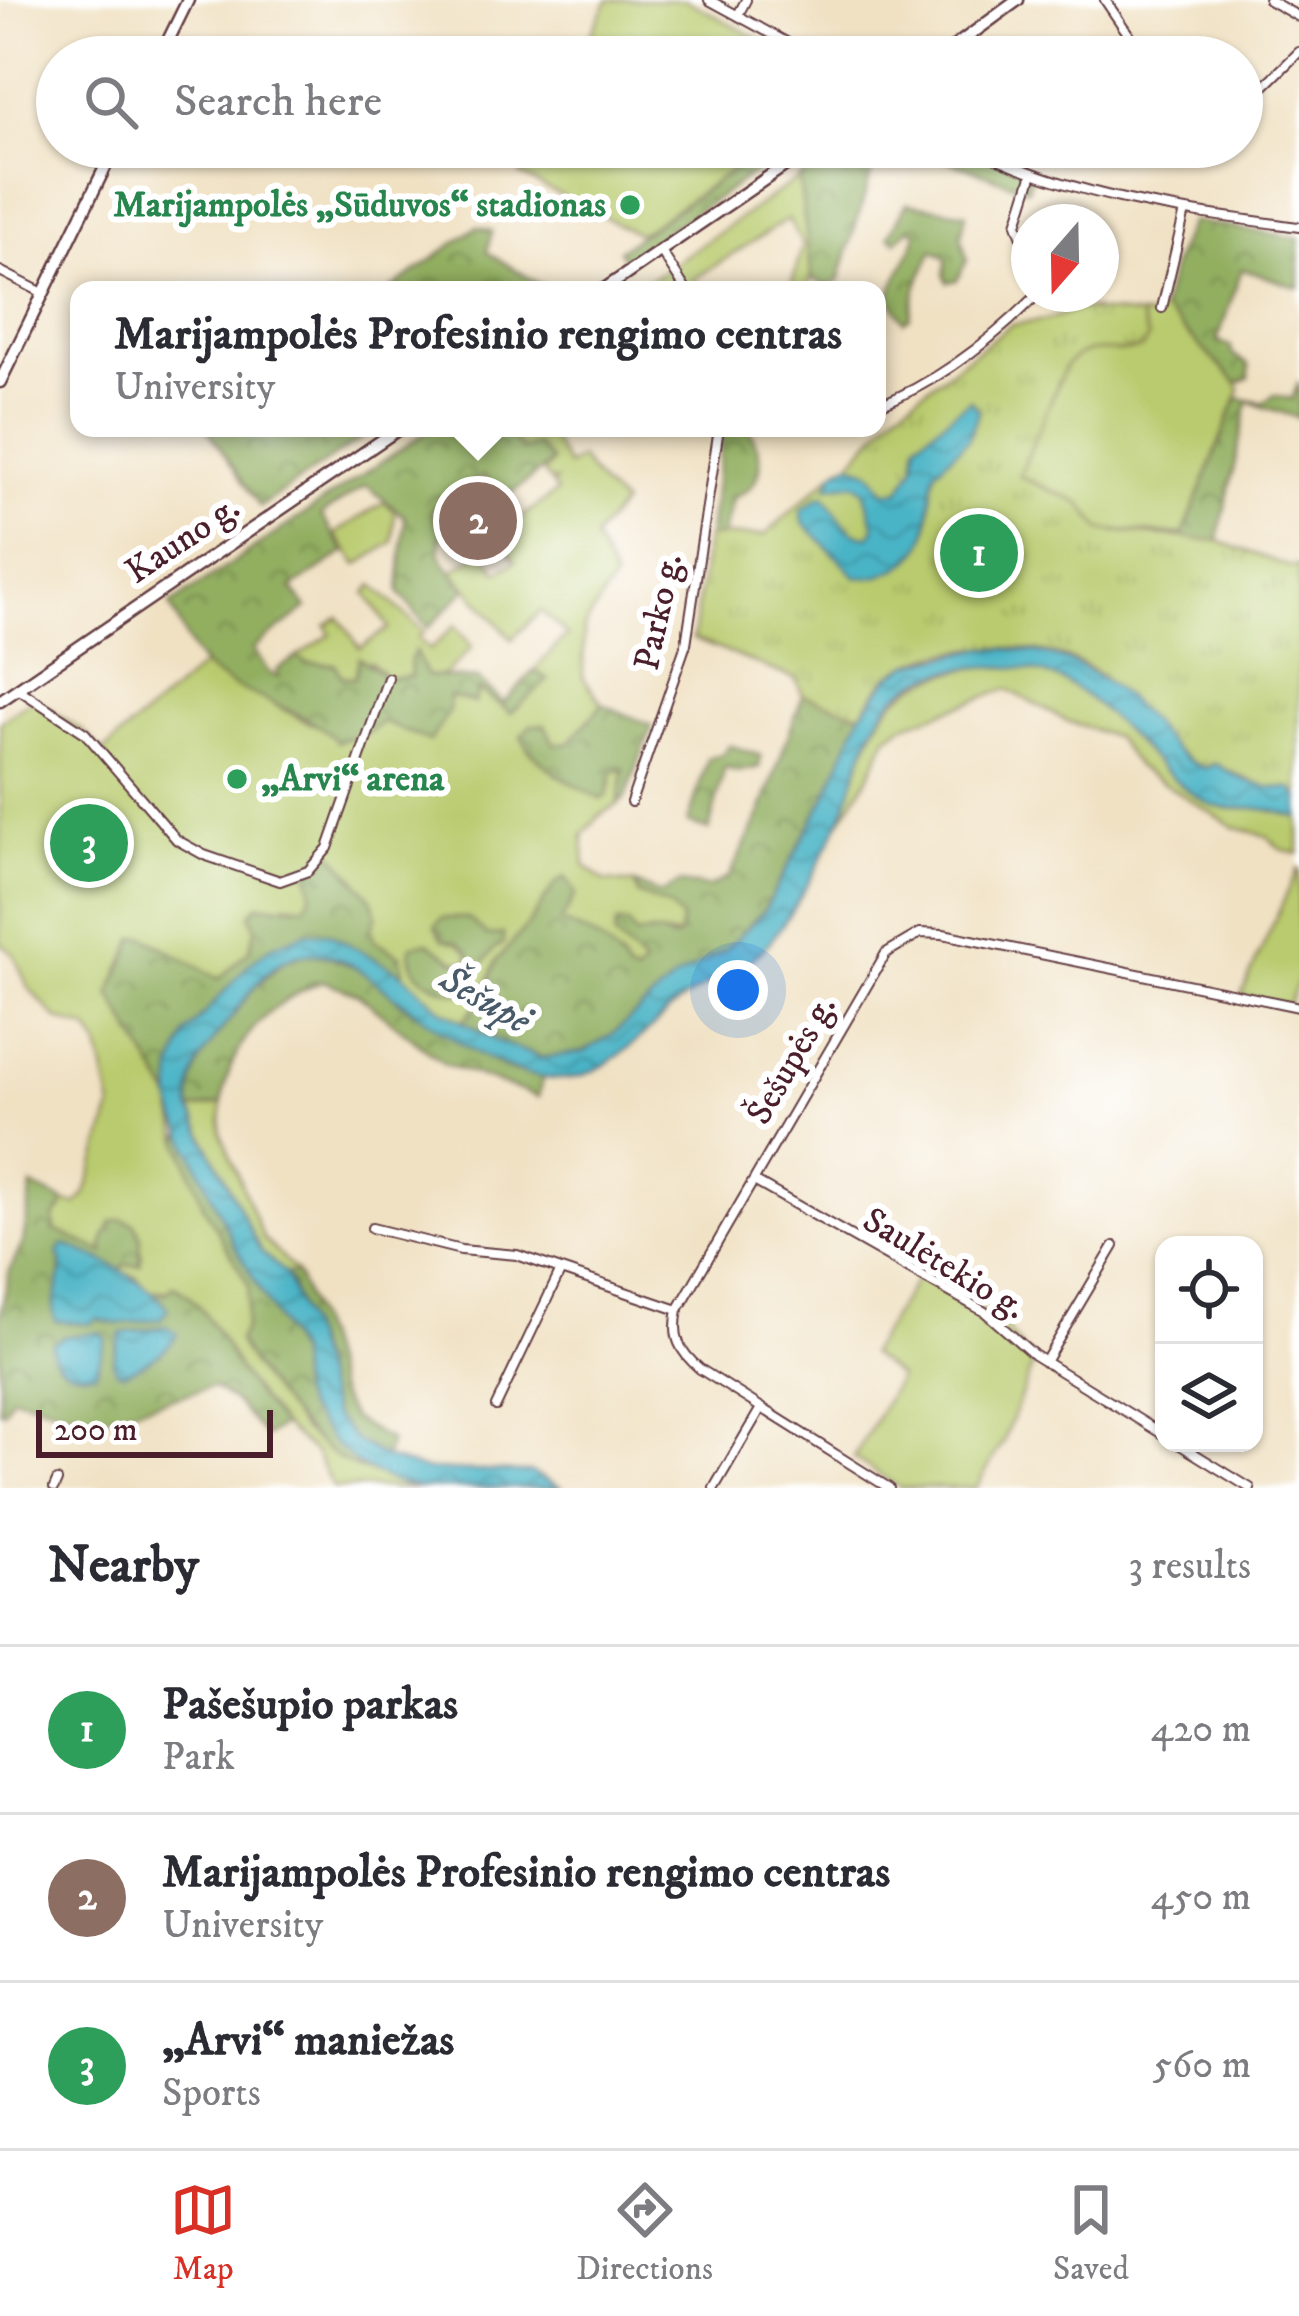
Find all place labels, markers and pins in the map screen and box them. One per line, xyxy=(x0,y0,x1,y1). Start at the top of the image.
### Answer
place label: Marijampolės „Sūduvos“ stadionas xyxy=(113,183,606,228)
marker: Marijampolės „Sūduvos“ stadionas xyxy=(617,192,643,218)
pin: 2 xyxy=(439,476,517,566)
pin: 1 xyxy=(940,508,1018,598)
place label: „Arvi“ arena xyxy=(261,757,445,802)
marker: „Arvi“ arena xyxy=(224,766,250,792)
pin: 3 xyxy=(50,798,128,888)

